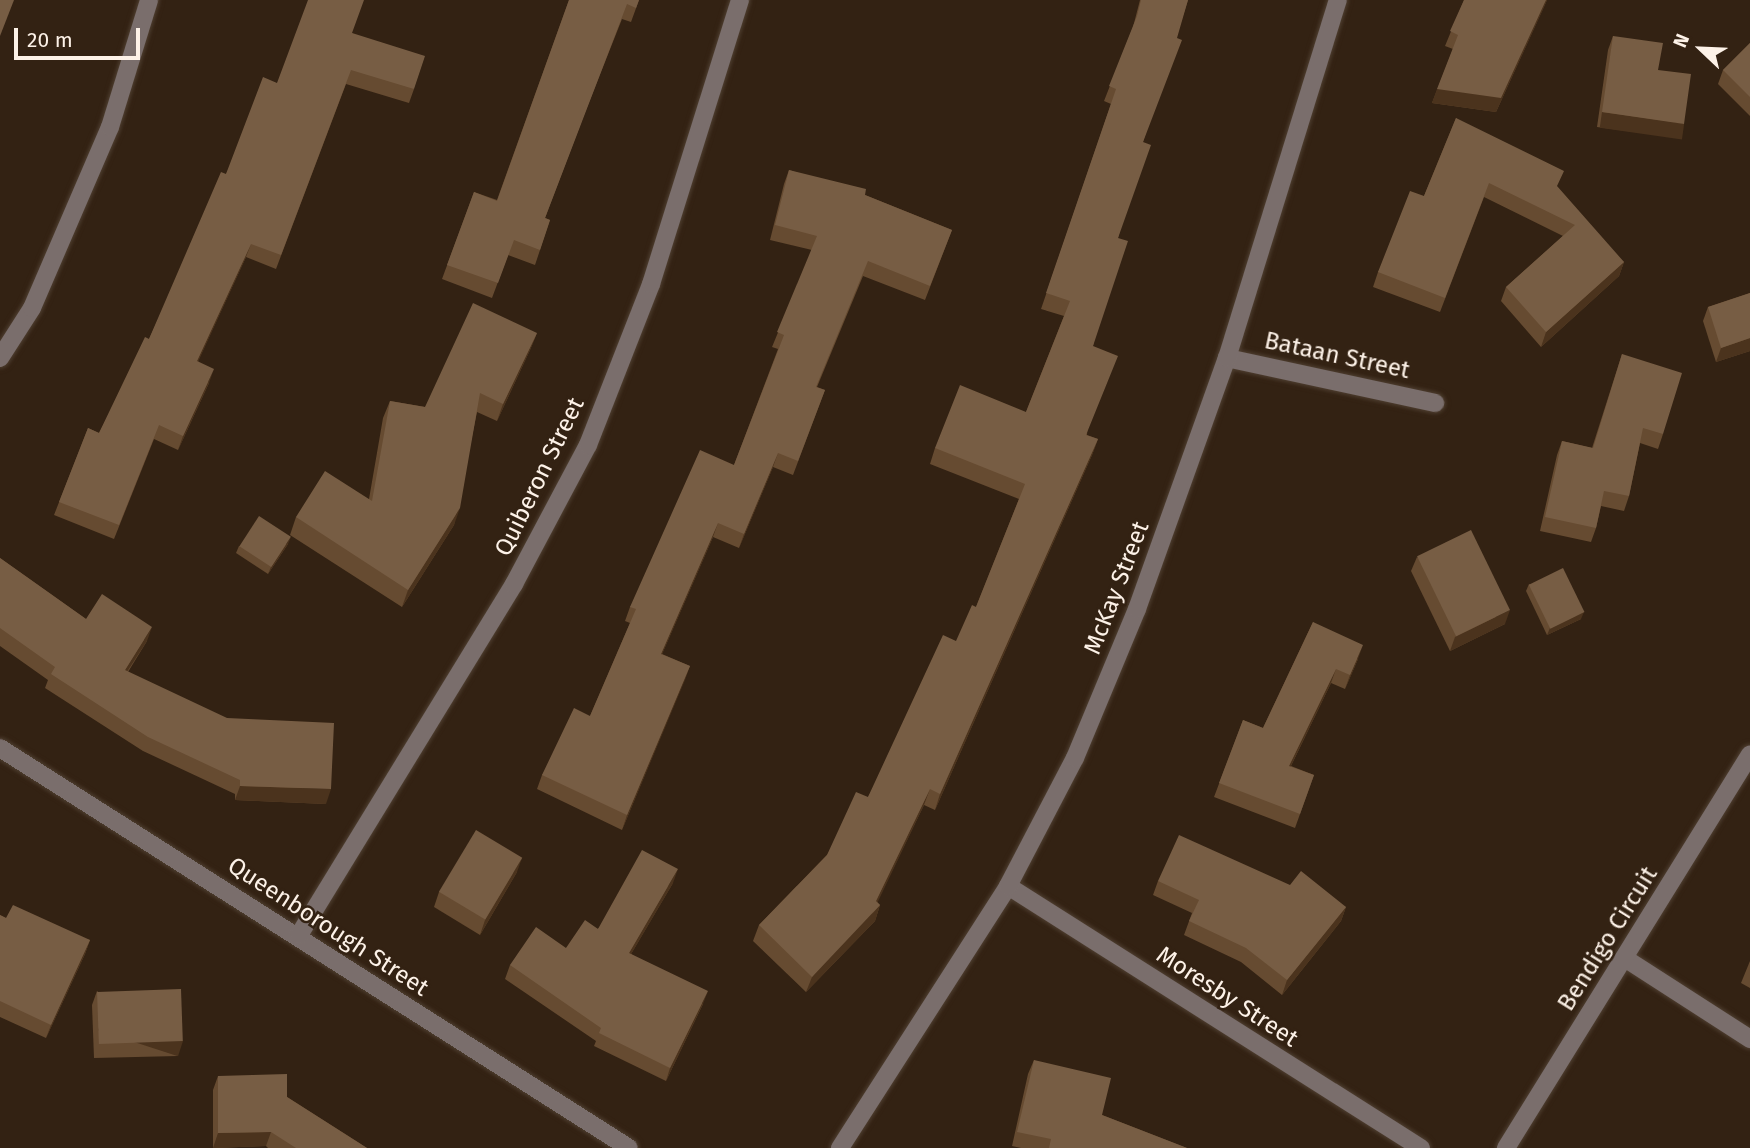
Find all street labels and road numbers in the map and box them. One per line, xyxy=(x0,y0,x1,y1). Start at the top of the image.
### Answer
street label: Bataan Street xyxy=(1262,327,1412,385)
street label: Quiberon Street xyxy=(489,393,591,561)
street label: McKay Street xyxy=(1078,517,1156,659)
street label: Queenborough Street xyxy=(222,851,434,1003)
street label: Bendigo Circuit xyxy=(1552,862,1664,1016)
street label: Moresby Street xyxy=(1151,941,1303,1053)

